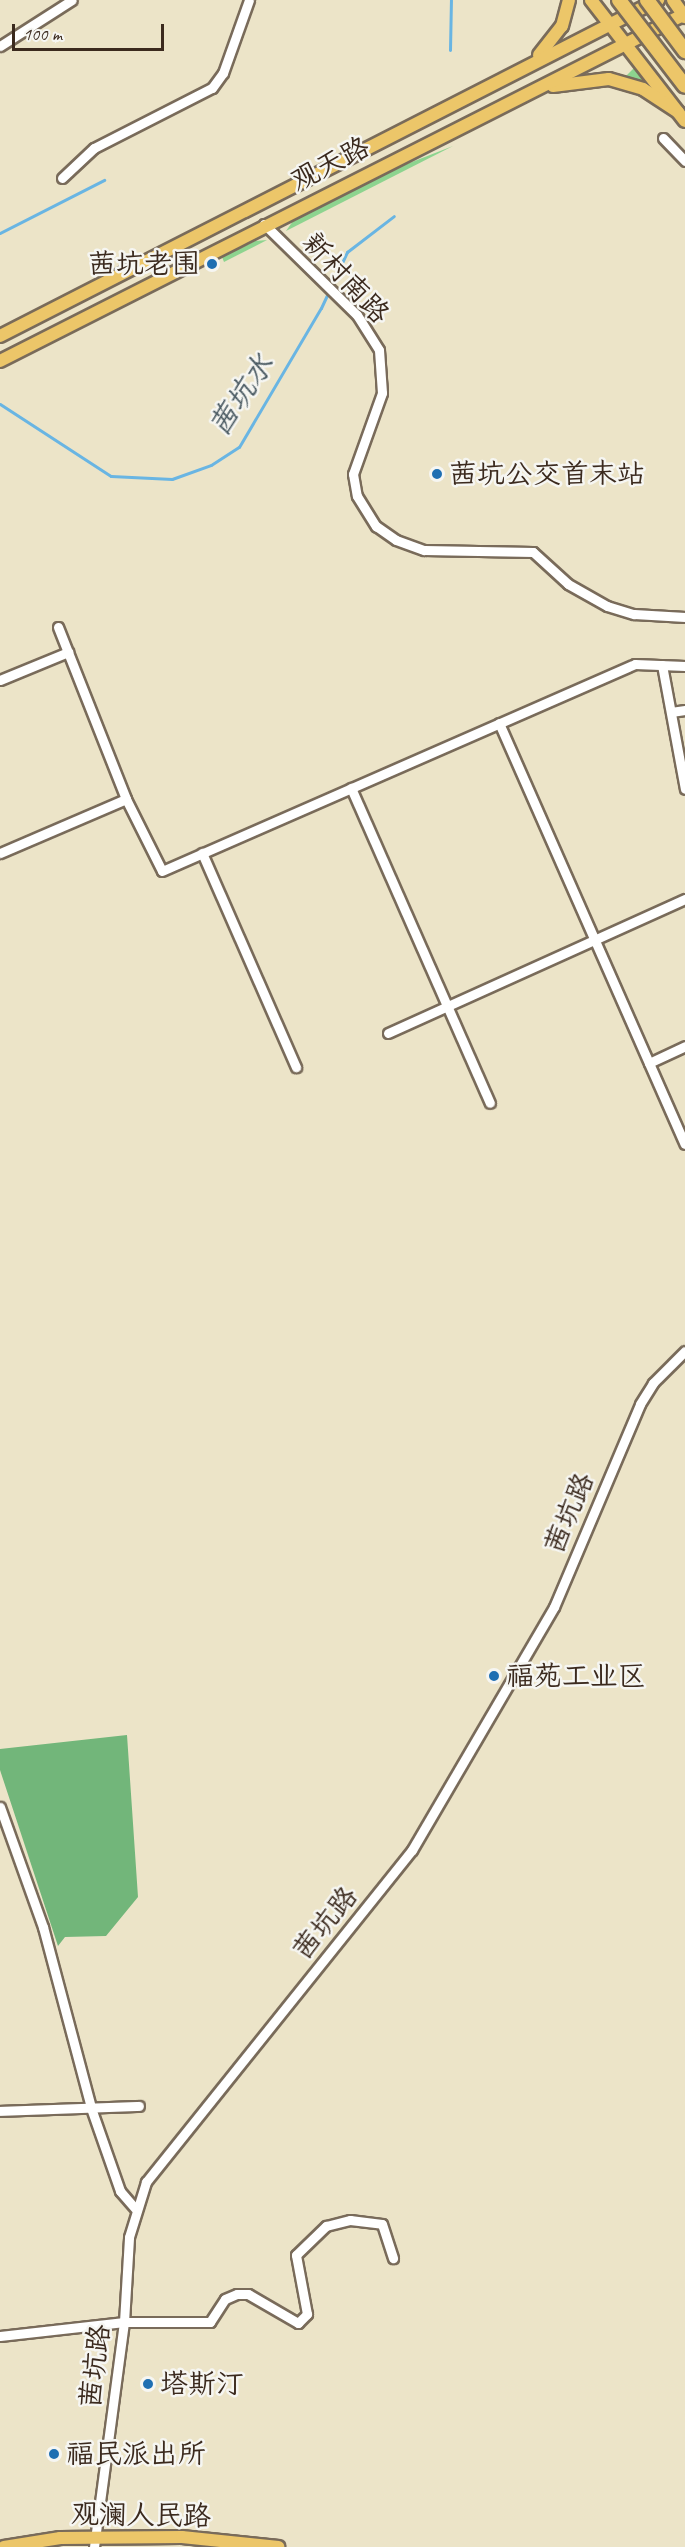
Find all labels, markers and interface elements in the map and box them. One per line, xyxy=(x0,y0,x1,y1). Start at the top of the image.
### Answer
scale bar xyxy=(15,12,166,50)
text: 100 m xyxy=(23,23,62,45)
street label: 观天路 xyxy=(285,130,375,198)
street label: 新村南路 xyxy=(296,226,396,330)
place label: 茜坑老围 xyxy=(88,247,200,281)
marker: 茜坑老围 xyxy=(205,257,219,271)
water label: 茜坑水 xyxy=(201,348,281,442)
place label: 茜坑公交首末站 xyxy=(449,457,645,491)
marker: 茜坑公交首末站 xyxy=(430,467,444,481)
street label: 茜坑路 xyxy=(537,1468,601,1558)
place label: 福苑工业区 xyxy=(506,1659,646,1693)
marker: 福苑工业区 xyxy=(487,1669,501,1683)
street label: 茜坑路 xyxy=(286,1880,364,1966)
street label: 茜坑路 xyxy=(73,2322,117,2410)
place label: 塔斯汀 xyxy=(160,2367,244,2401)
marker: 塔斯汀 xyxy=(141,2377,155,2391)
place label: 福民派出所 xyxy=(66,2437,206,2471)
marker: 福民派出所 xyxy=(47,2447,61,2461)
street label: 观澜人民路 xyxy=(71,2497,211,2533)

